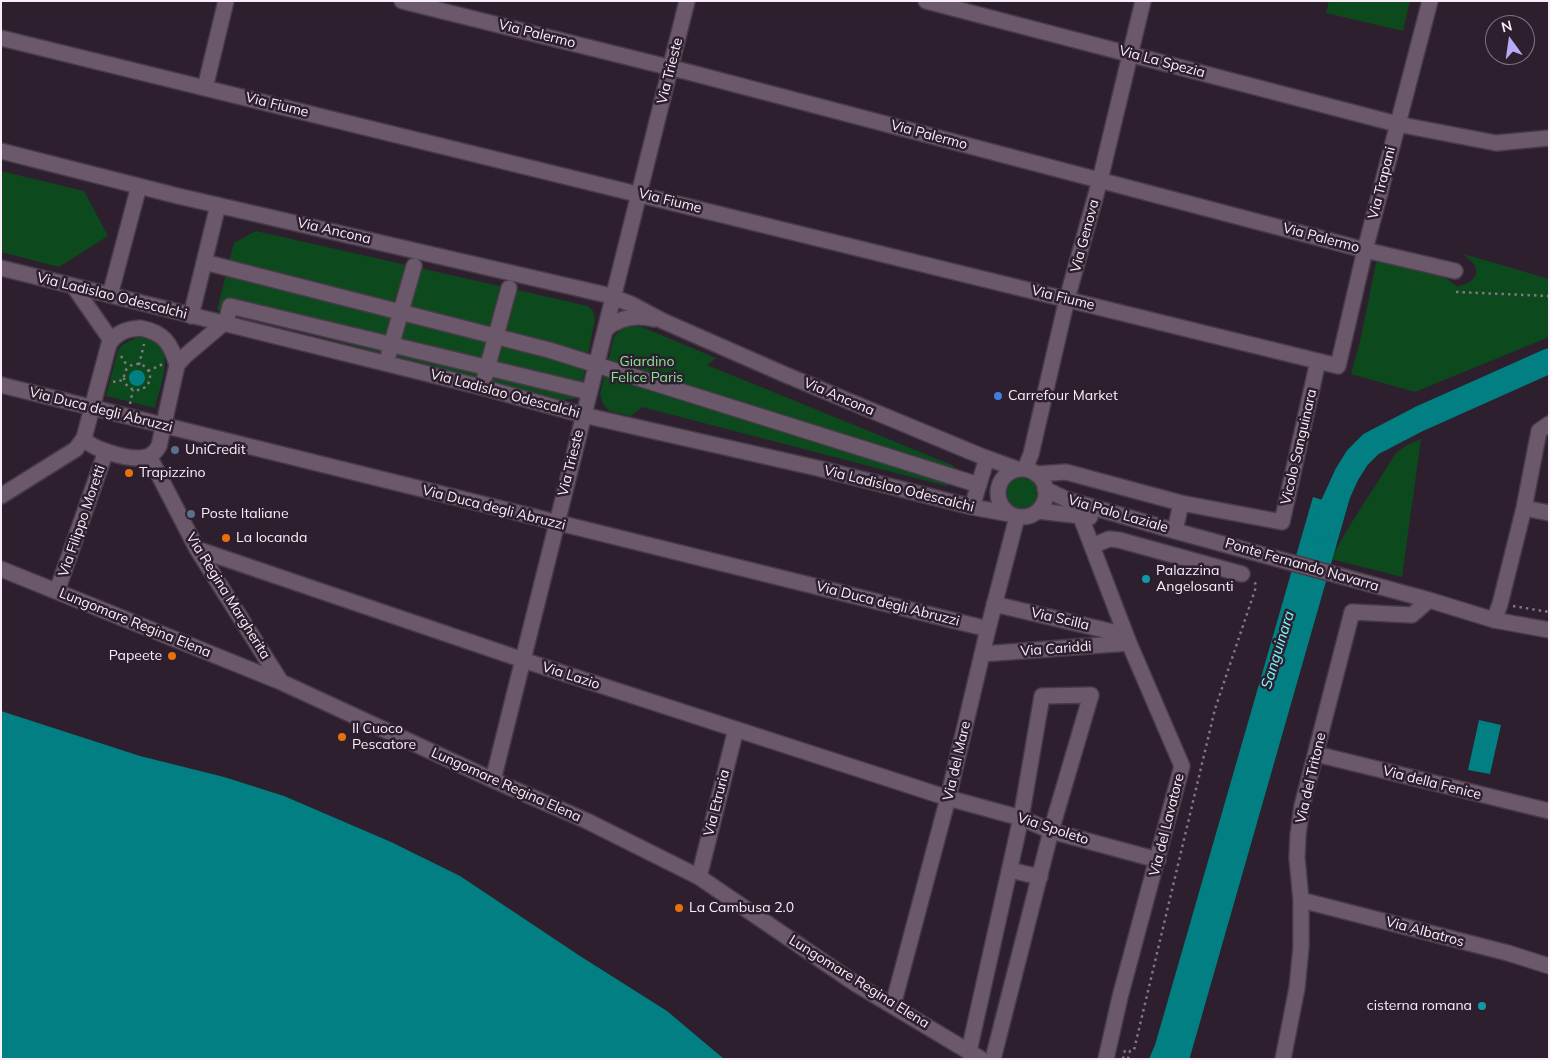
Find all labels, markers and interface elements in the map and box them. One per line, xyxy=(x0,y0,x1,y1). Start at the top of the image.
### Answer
north arrow xyxy=(1485,15,1535,65)
street label: Via Palermo xyxy=(497,16,577,52)
text: N xyxy=(1499,16,1514,36)
street label: Via Trieste xyxy=(654,36,686,106)
street label: Via La Spezia xyxy=(1117,42,1207,82)
street label: Via Fiume xyxy=(244,89,310,121)
street label: Via Palermo xyxy=(889,117,969,153)
street label: Via Trapani xyxy=(1365,145,1399,221)
street label: Via Fiume xyxy=(637,185,703,217)
street label: Via Genova xyxy=(1067,198,1103,274)
street label: Via Ancona xyxy=(296,214,372,248)
street label: Via Palermo xyxy=(1281,220,1361,256)
street label: Via Ladislao Odescalchi xyxy=(35,269,189,323)
street label: Via Fiume xyxy=(1030,282,1096,314)
park label: Giardino Felice Paris xyxy=(611,354,683,387)
street label: Via Ladislao Odescalchi xyxy=(428,366,582,422)
street label: Via Ancona xyxy=(801,375,877,419)
street label: Via Duca degli Abruzzi xyxy=(28,384,174,436)
place label: Carrefour Market xyxy=(1008,388,1118,404)
street label: Vicolo Sanguinara xyxy=(1278,388,1320,506)
marker: Carrefour Market xyxy=(992,390,1004,402)
street label: Via Trieste xyxy=(555,428,587,498)
place label: UniCredit xyxy=(185,442,246,458)
marker: UniCredit xyxy=(169,444,181,456)
street label: Via Ladislao Odescalchi xyxy=(822,462,976,516)
street label: Via Filippo Moretti xyxy=(55,463,109,579)
place label: Trapizzino xyxy=(139,465,206,481)
marker: Trapizzino xyxy=(123,467,135,479)
street label: Via Duca degli Abruzzi xyxy=(421,482,567,534)
street label: Via Palo Laziale xyxy=(1066,492,1170,536)
place label: Poste Italiane xyxy=(201,506,289,522)
marker: Poste Italiane xyxy=(185,508,197,520)
street label: Via Regina Margherita xyxy=(182,530,274,662)
place label: La locanda xyxy=(236,530,307,546)
marker: La locanda xyxy=(220,532,232,544)
street label: Ponte Fernando Navarra xyxy=(1223,535,1381,595)
place label: Palazzina Angelosanti xyxy=(1156,563,1234,596)
marker: Palazzina Angelosanti xyxy=(1140,573,1152,585)
street label: Via Duca degli Abruzzi xyxy=(815,578,961,630)
street label: Lungomare Regina Elena xyxy=(57,585,213,661)
street label: Via Scilla xyxy=(1029,604,1091,634)
water label: Sanguinara xyxy=(1258,609,1298,691)
street label: Via Cariddi xyxy=(1020,638,1092,660)
place label: Papeete xyxy=(109,648,162,664)
marker: Papeete xyxy=(166,650,178,662)
street label: Via Lazio xyxy=(540,659,602,693)
street label: Via del Mare xyxy=(940,720,974,802)
place label: Il Cuoco Pescatore xyxy=(352,721,416,754)
marker: Il Cuoco Pescatore xyxy=(336,731,348,743)
street label: Via del Tritone xyxy=(1292,731,1330,825)
street label: Lungomare Regina Elena xyxy=(429,744,583,826)
street label: Via della Fenice xyxy=(1381,763,1483,803)
street label: Via Etruria xyxy=(701,768,733,838)
street label: Via del Lavatore xyxy=(1146,772,1188,878)
street label: Via Spoleto xyxy=(1015,810,1091,848)
place label: La Cambusa 2.0 xyxy=(689,900,794,916)
marker: La Cambusa 2.0 xyxy=(673,902,685,914)
street label: Via Albatros xyxy=(1384,913,1466,951)
street label: Lungomare Regina Elena xyxy=(786,932,932,1032)
place label: cisterna romana xyxy=(1367,998,1472,1014)
marker: cisterna romana xyxy=(1476,1000,1488,1012)

